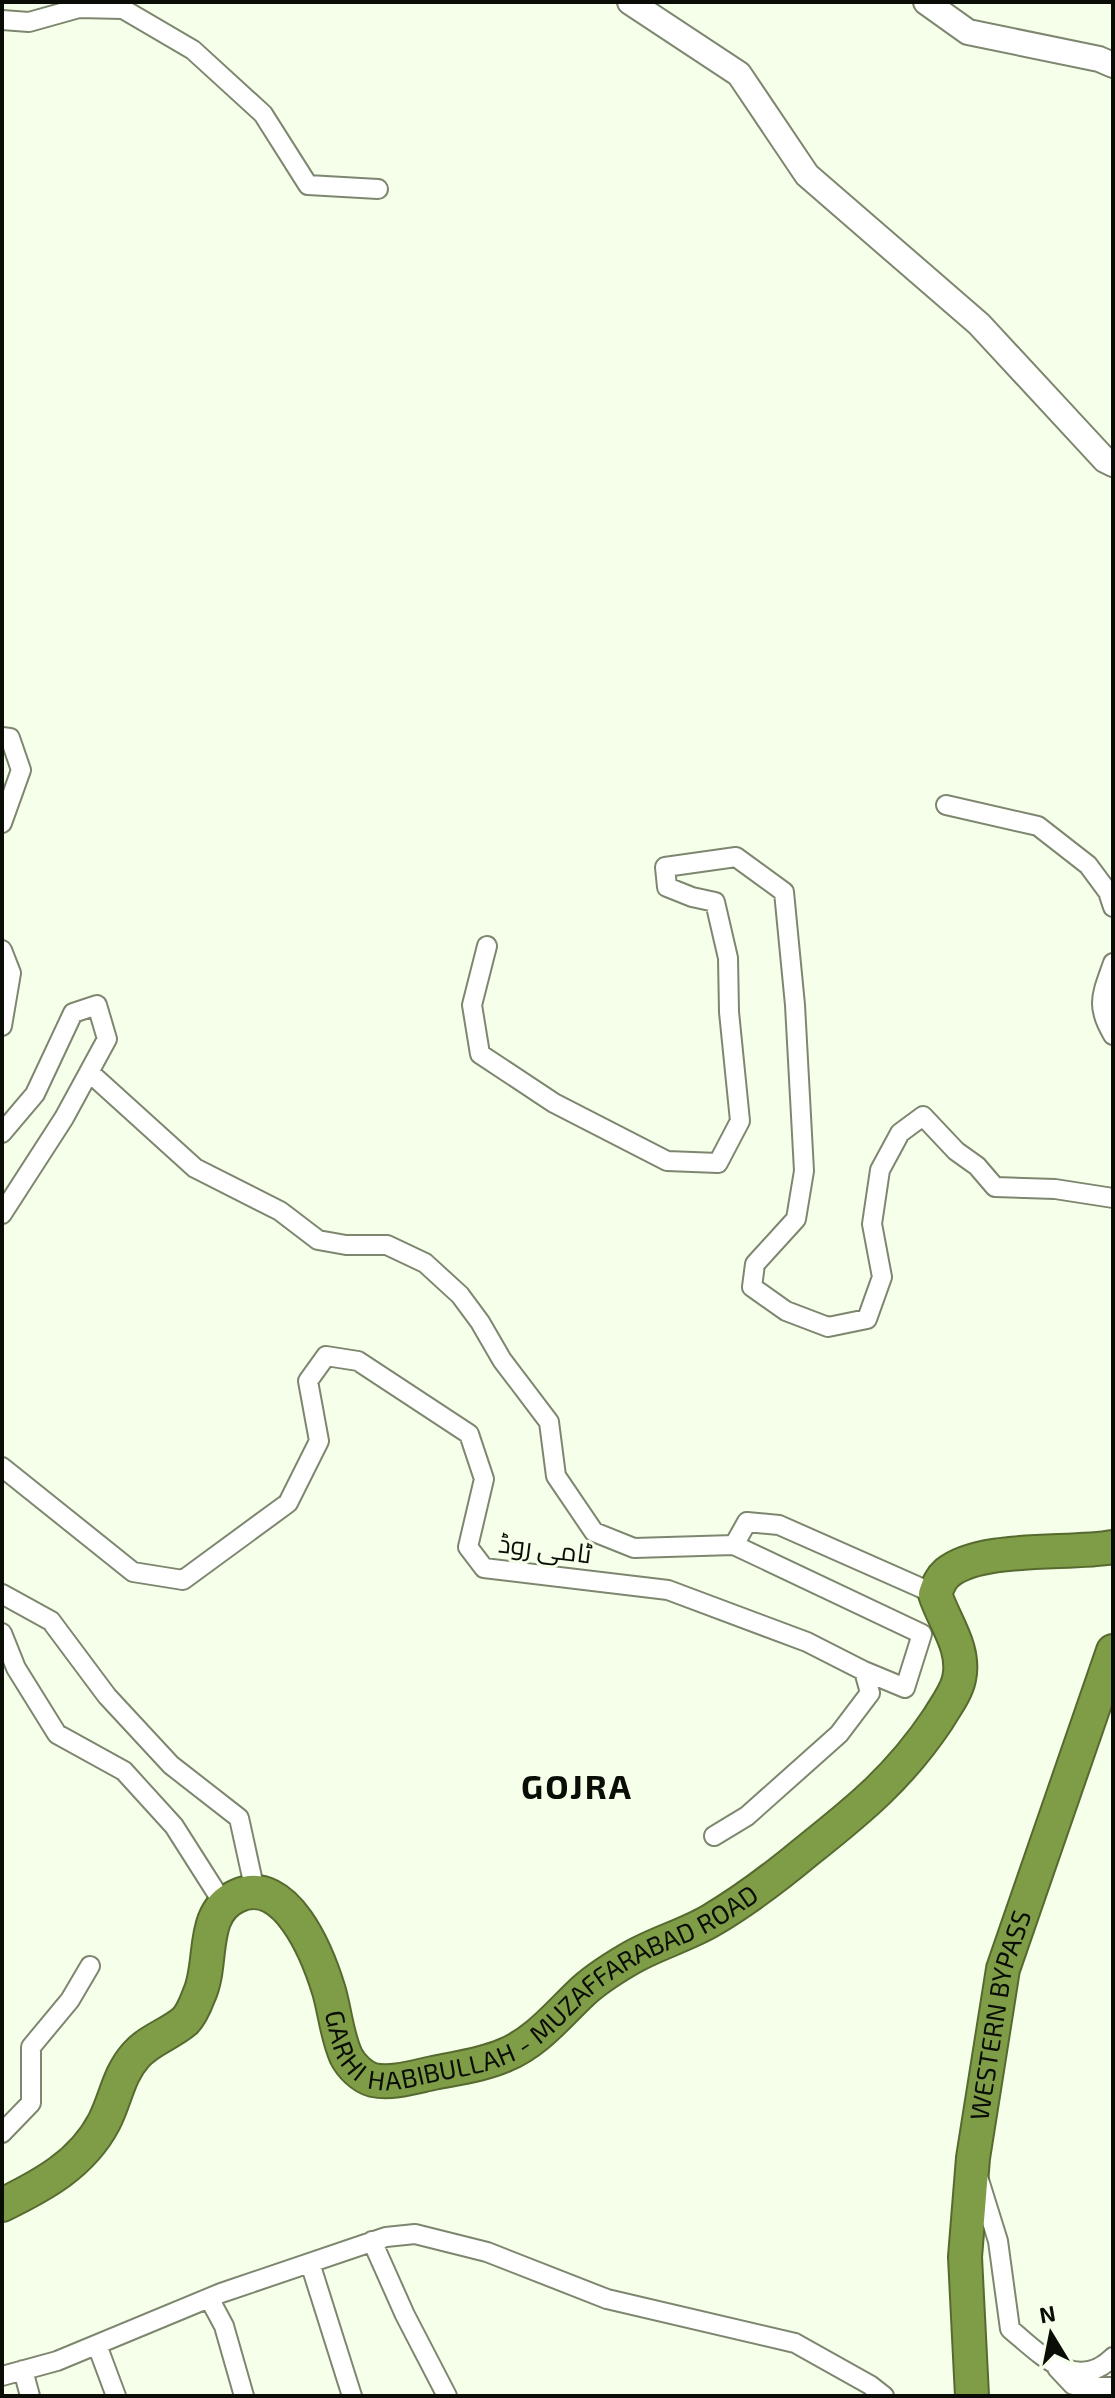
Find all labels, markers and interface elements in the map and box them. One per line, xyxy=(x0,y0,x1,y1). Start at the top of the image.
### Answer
street label: ٹامی روڈ xyxy=(497,1526,594,1571)
district label: GOJRA xyxy=(521,1765,633,1806)
street label: GARHI HABIBULLAH - MUZAFFARABAD ROAD xyxy=(320,1877,763,2096)
street label: WESTERN BYPASS xyxy=(962,1906,1036,2122)
north arrow xyxy=(1011,2294,1091,2374)
text: N xyxy=(1037,2299,1057,2328)

